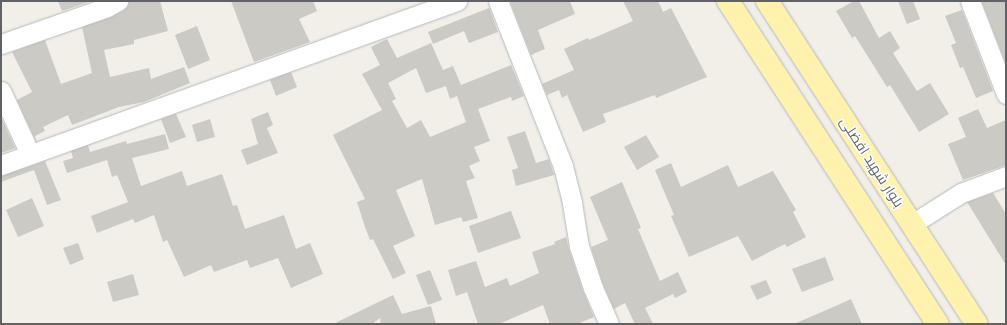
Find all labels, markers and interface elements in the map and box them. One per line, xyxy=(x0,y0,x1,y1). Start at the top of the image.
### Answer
street label: بلوار شهید افضلی xyxy=(837,114,907,210)

